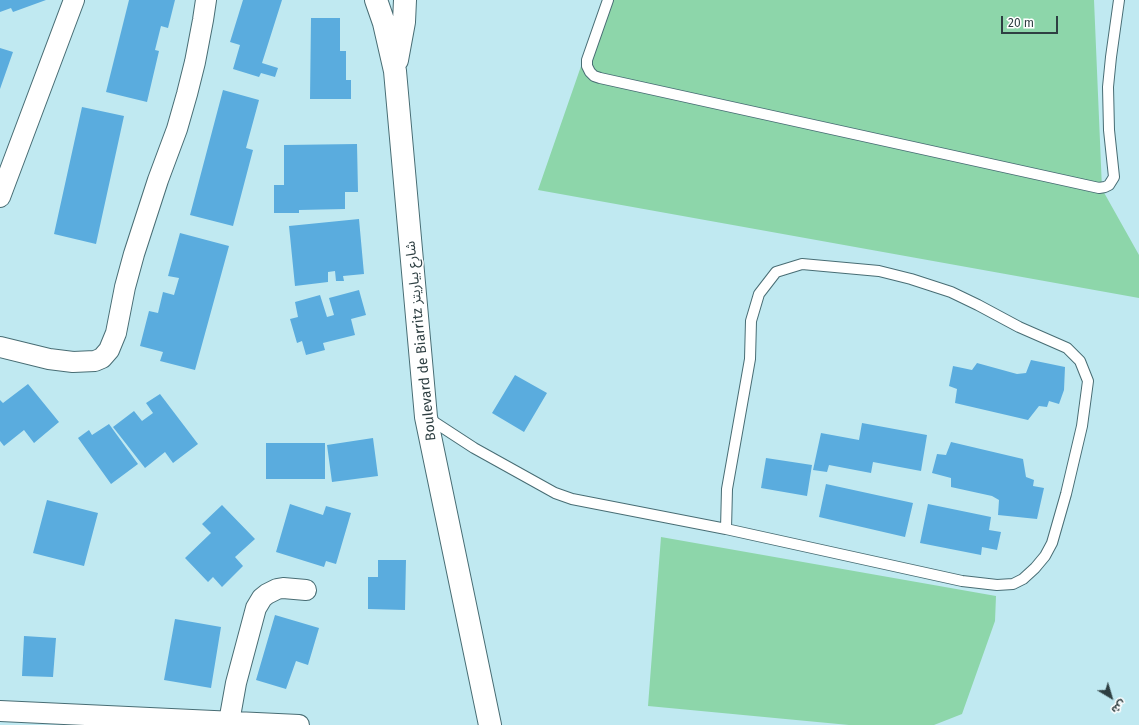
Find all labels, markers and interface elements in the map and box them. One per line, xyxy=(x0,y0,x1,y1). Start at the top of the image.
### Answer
scale bar xyxy=(1003,8,1060,34)
text: 20 m xyxy=(1008,16,1034,30)
street label: Boulevard de Biarritz شارع بياريتز xyxy=(402,240,440,442)
north arrow xyxy=(1091,677,1131,717)
text: ش xyxy=(1109,697,1129,717)

